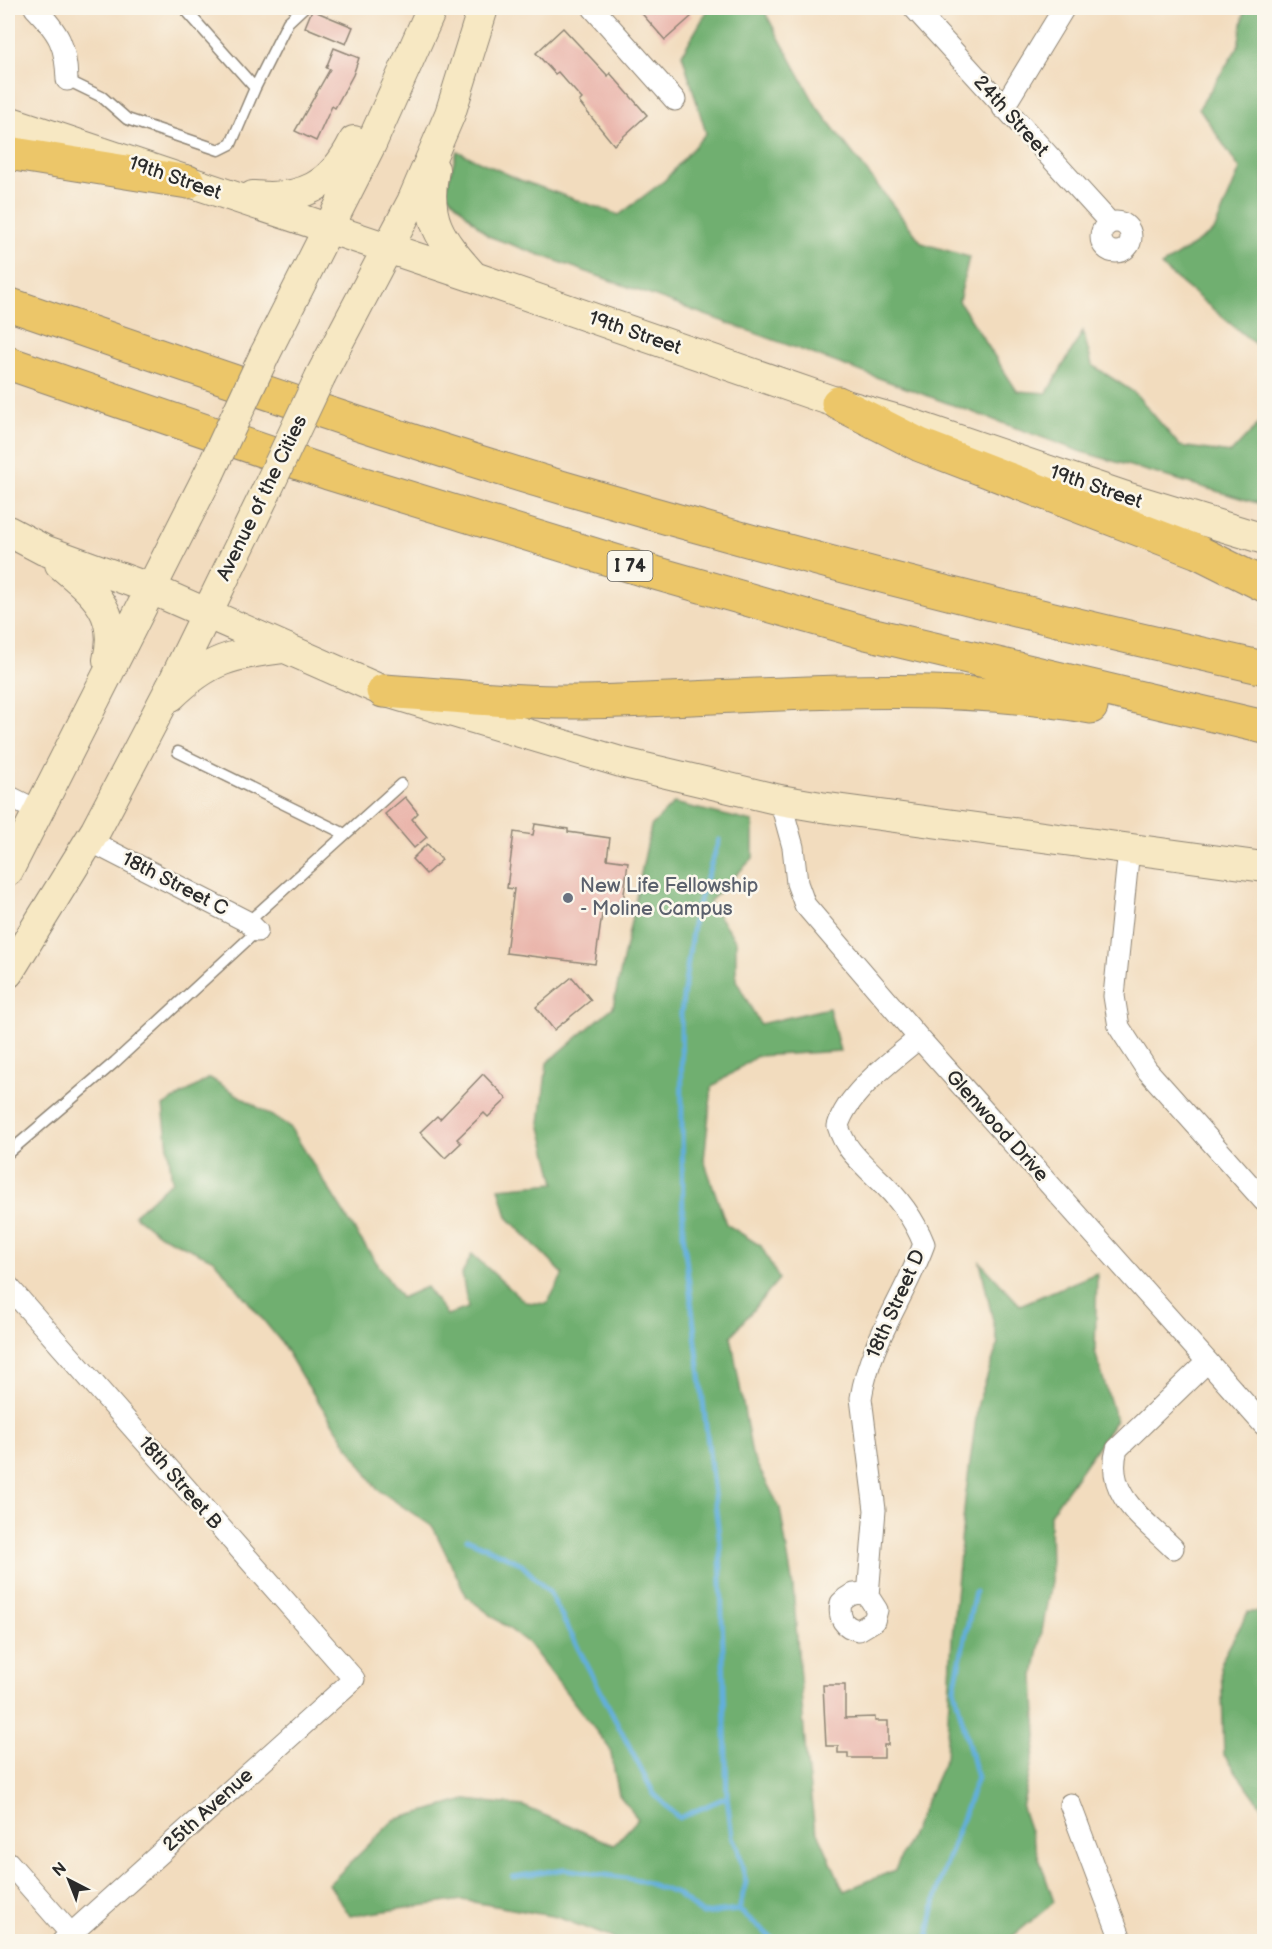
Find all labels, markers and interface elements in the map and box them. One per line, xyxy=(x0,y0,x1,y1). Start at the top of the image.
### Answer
street label: 24th Street xyxy=(968,71,1054,161)
street label: 19th Street xyxy=(126,151,224,205)
street label: 19th Street xyxy=(586,306,684,360)
street label: Avenue of the Cities xyxy=(211,411,313,585)
street label: 19th Street xyxy=(1047,460,1145,514)
road number: I 74 xyxy=(608,551,652,581)
street label: 18th Street C xyxy=(118,847,232,921)
place label: New Life Fellowship - Moline Campus xyxy=(580,874,758,921)
marker: New Life Fellowship - Moline Campus xyxy=(561,891,575,905)
street label: Glenwood Drive xyxy=(941,1065,1054,1187)
street label: 18th Street D xyxy=(861,1246,931,1362)
street label: 18th Street B xyxy=(133,1431,227,1535)
street label: 25th Avenue xyxy=(158,1763,258,1857)
north arrow xyxy=(39,1850,99,1910)
text: N xyxy=(49,1859,71,1881)

